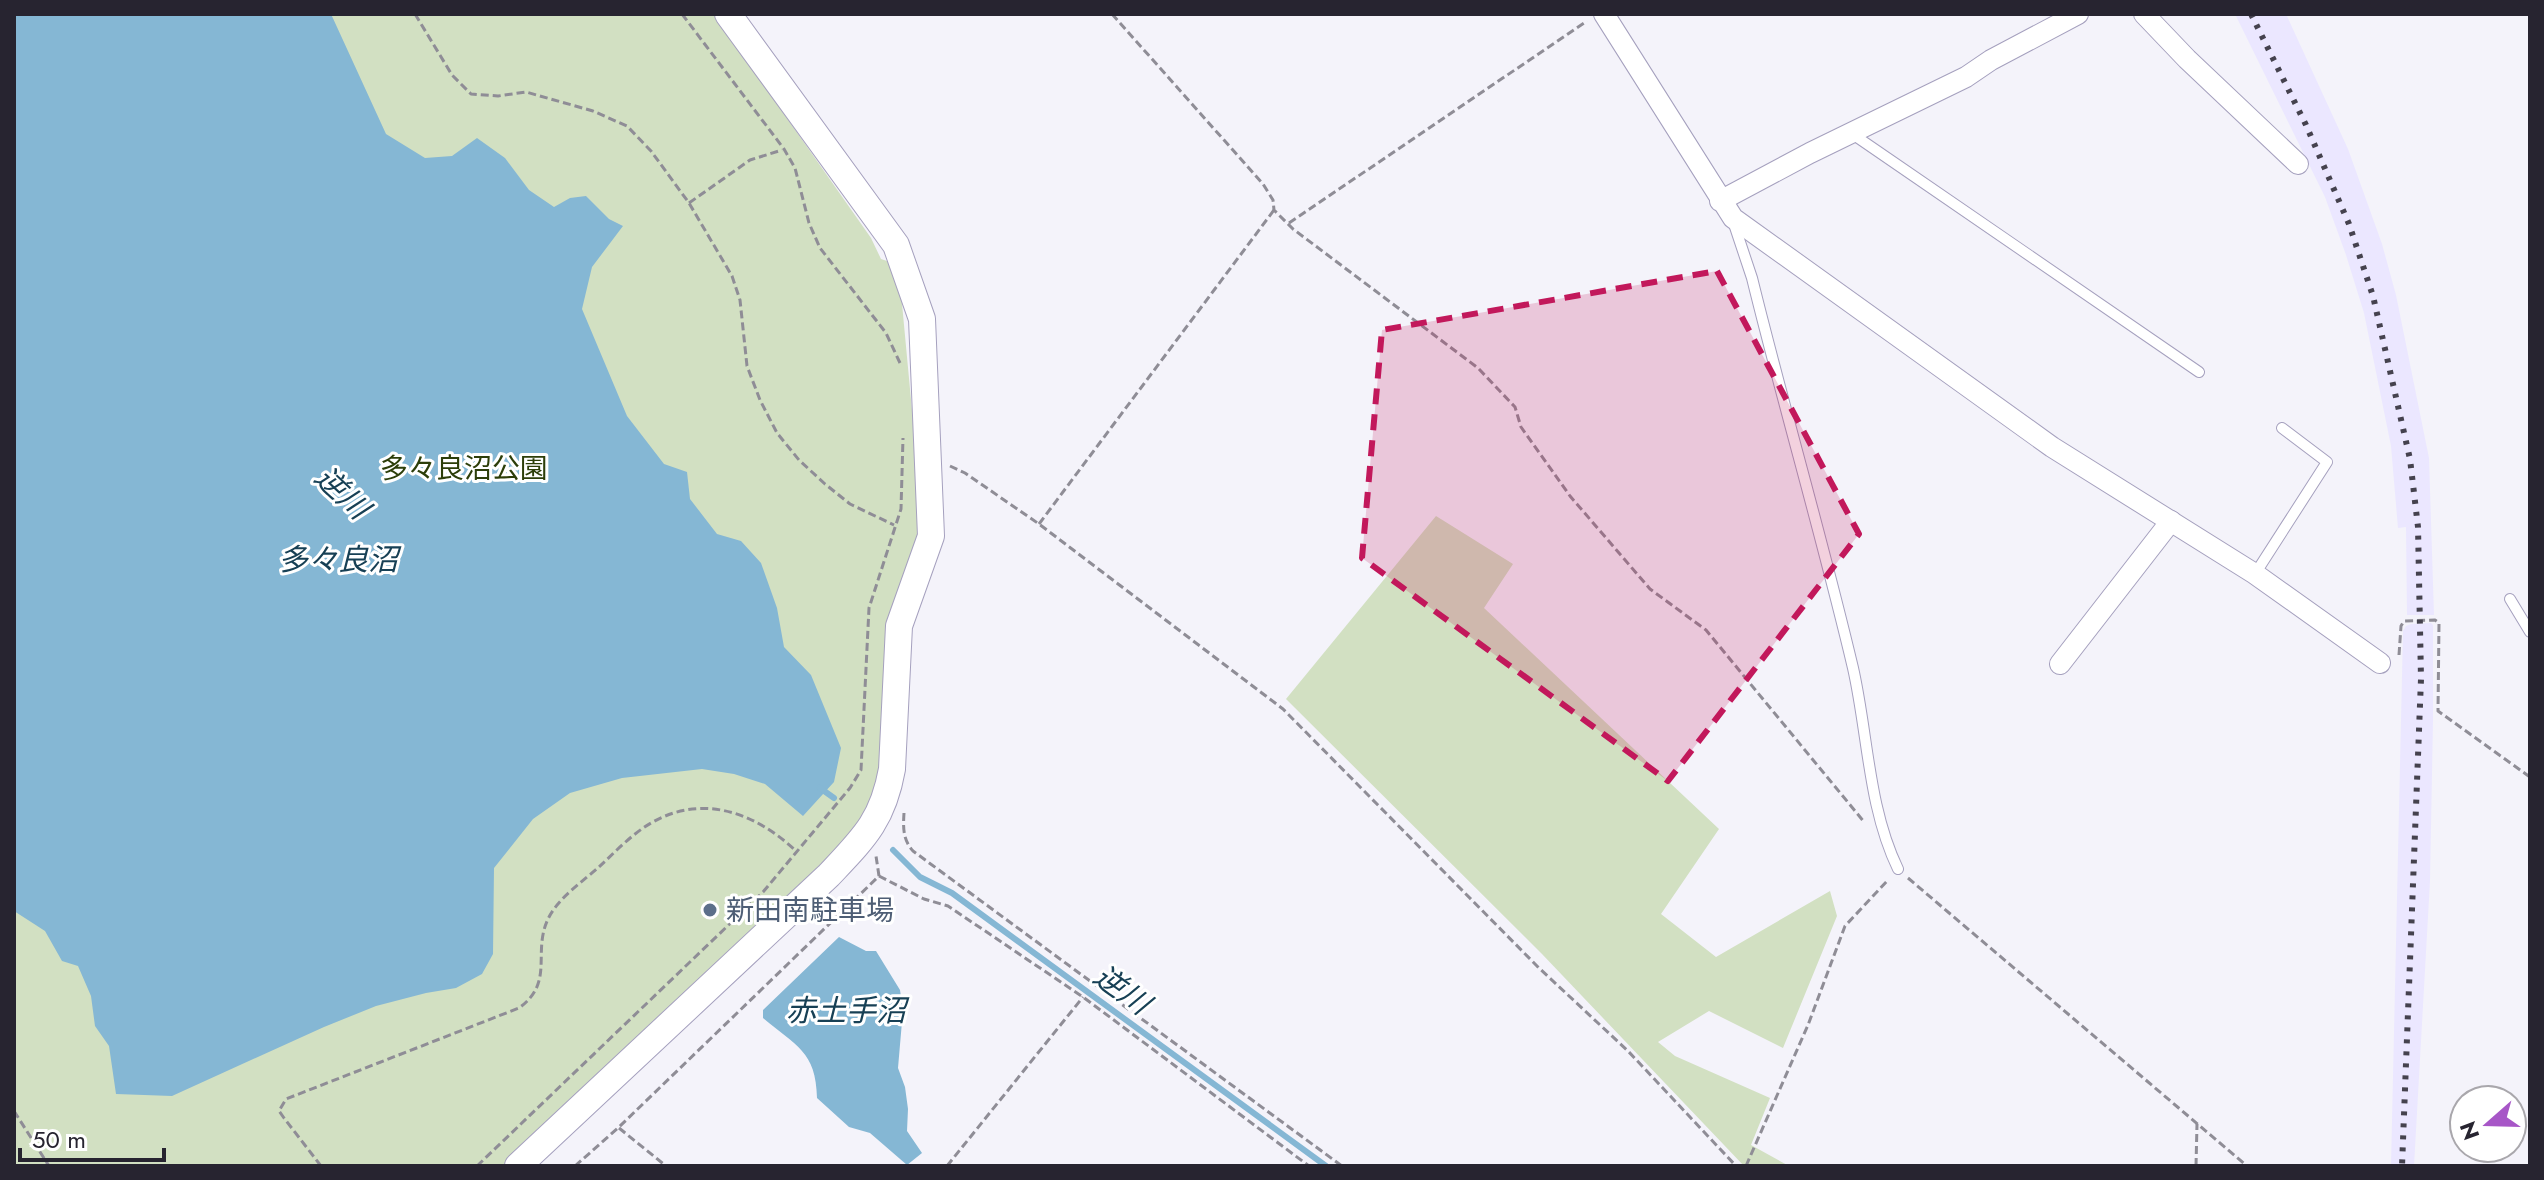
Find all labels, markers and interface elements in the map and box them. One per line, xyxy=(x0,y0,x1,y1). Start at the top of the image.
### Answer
park label: 多々良沼公園 xyxy=(380,448,548,489)
water label: 逆川 xyxy=(306,456,381,531)
water label: 多々良沼 xyxy=(278,538,402,581)
place label: 新田南駐車場 xyxy=(726,890,894,931)
marker: 新田南駐車場 xyxy=(701,901,719,919)
water label: 逆川 xyxy=(1085,955,1162,1026)
water label: 赤土手沼 xyxy=(786,989,910,1032)
north arrow xyxy=(2448,1084,2528,1164)
scale bar xyxy=(20,1112,164,1162)
text: N xyxy=(2451,1117,2487,1145)
text: 50 m xyxy=(32,1122,86,1157)

